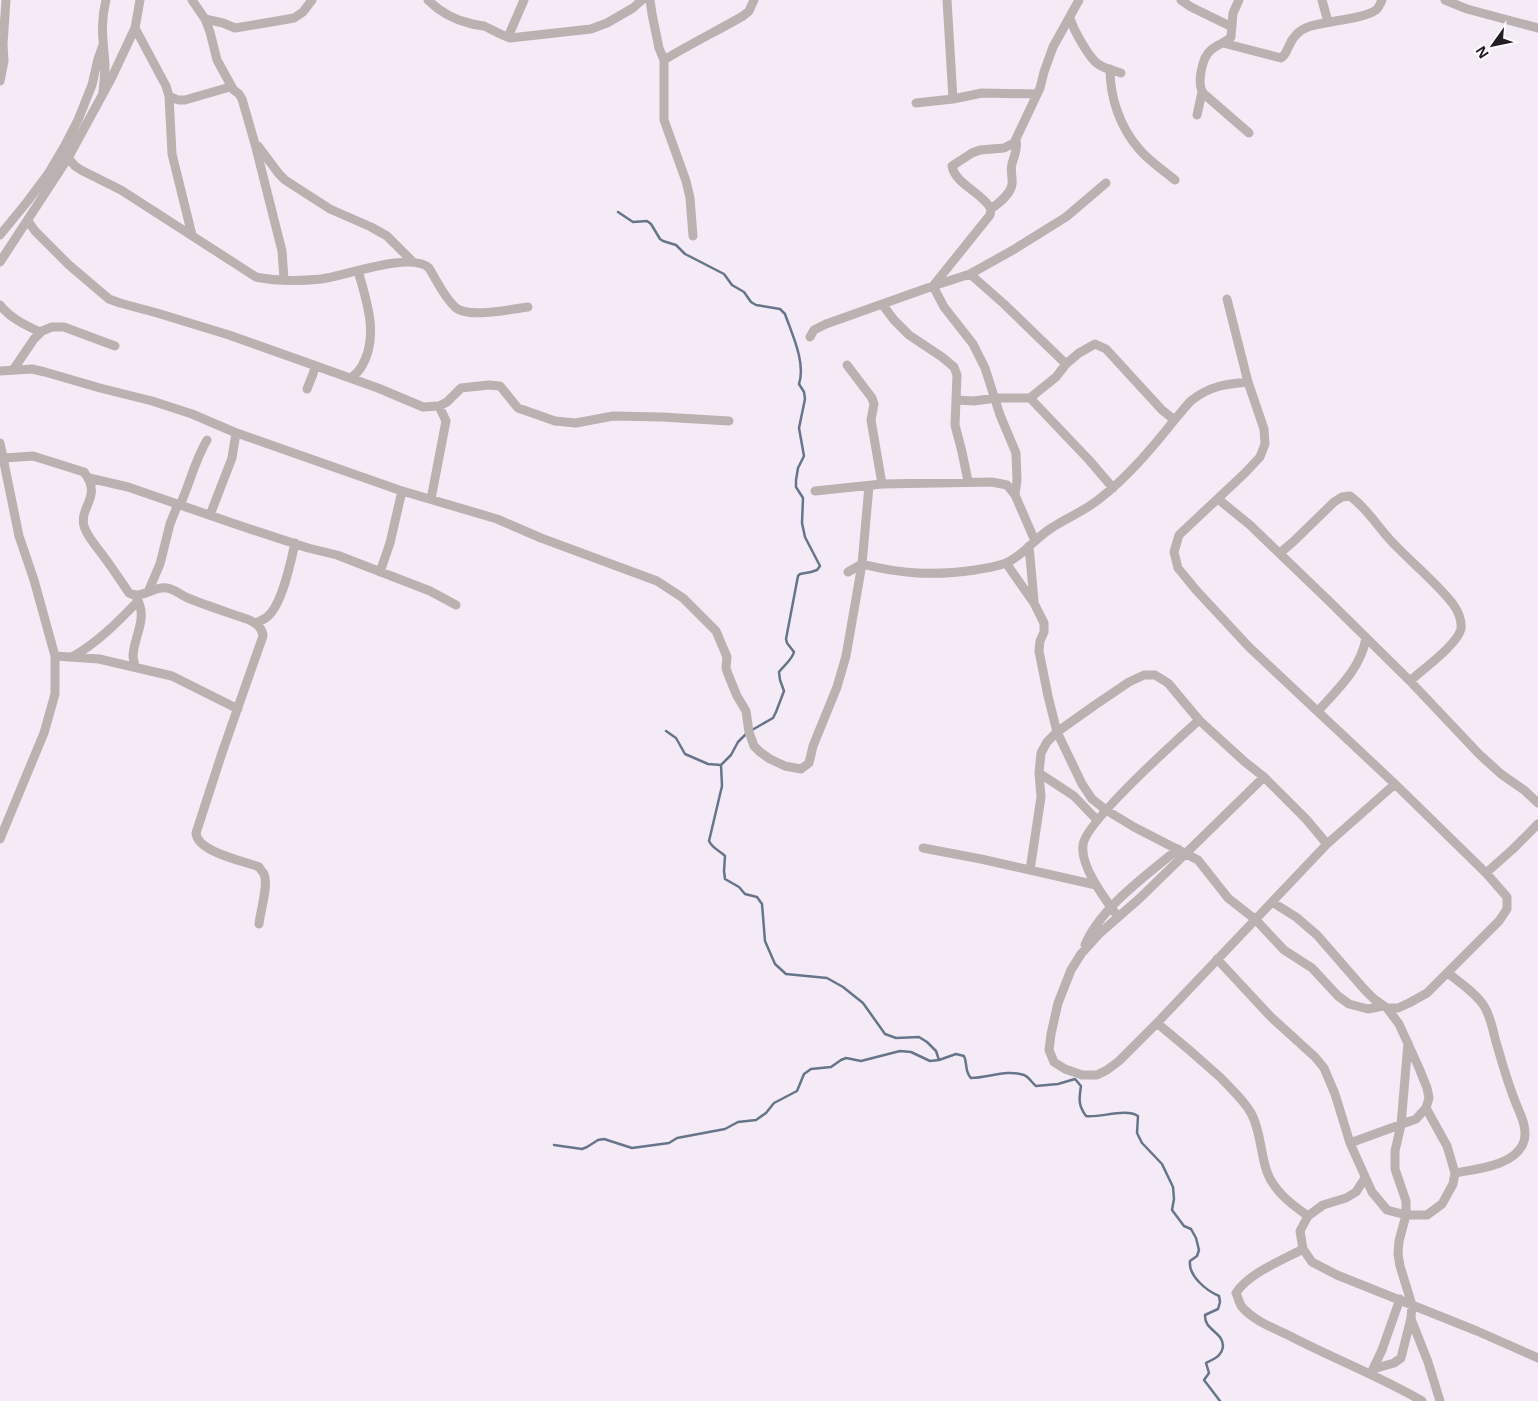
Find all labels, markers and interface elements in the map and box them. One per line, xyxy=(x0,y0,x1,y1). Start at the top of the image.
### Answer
north arrow xyxy=(1468,20,1518,70)
text: N xyxy=(1471,42,1493,62)

